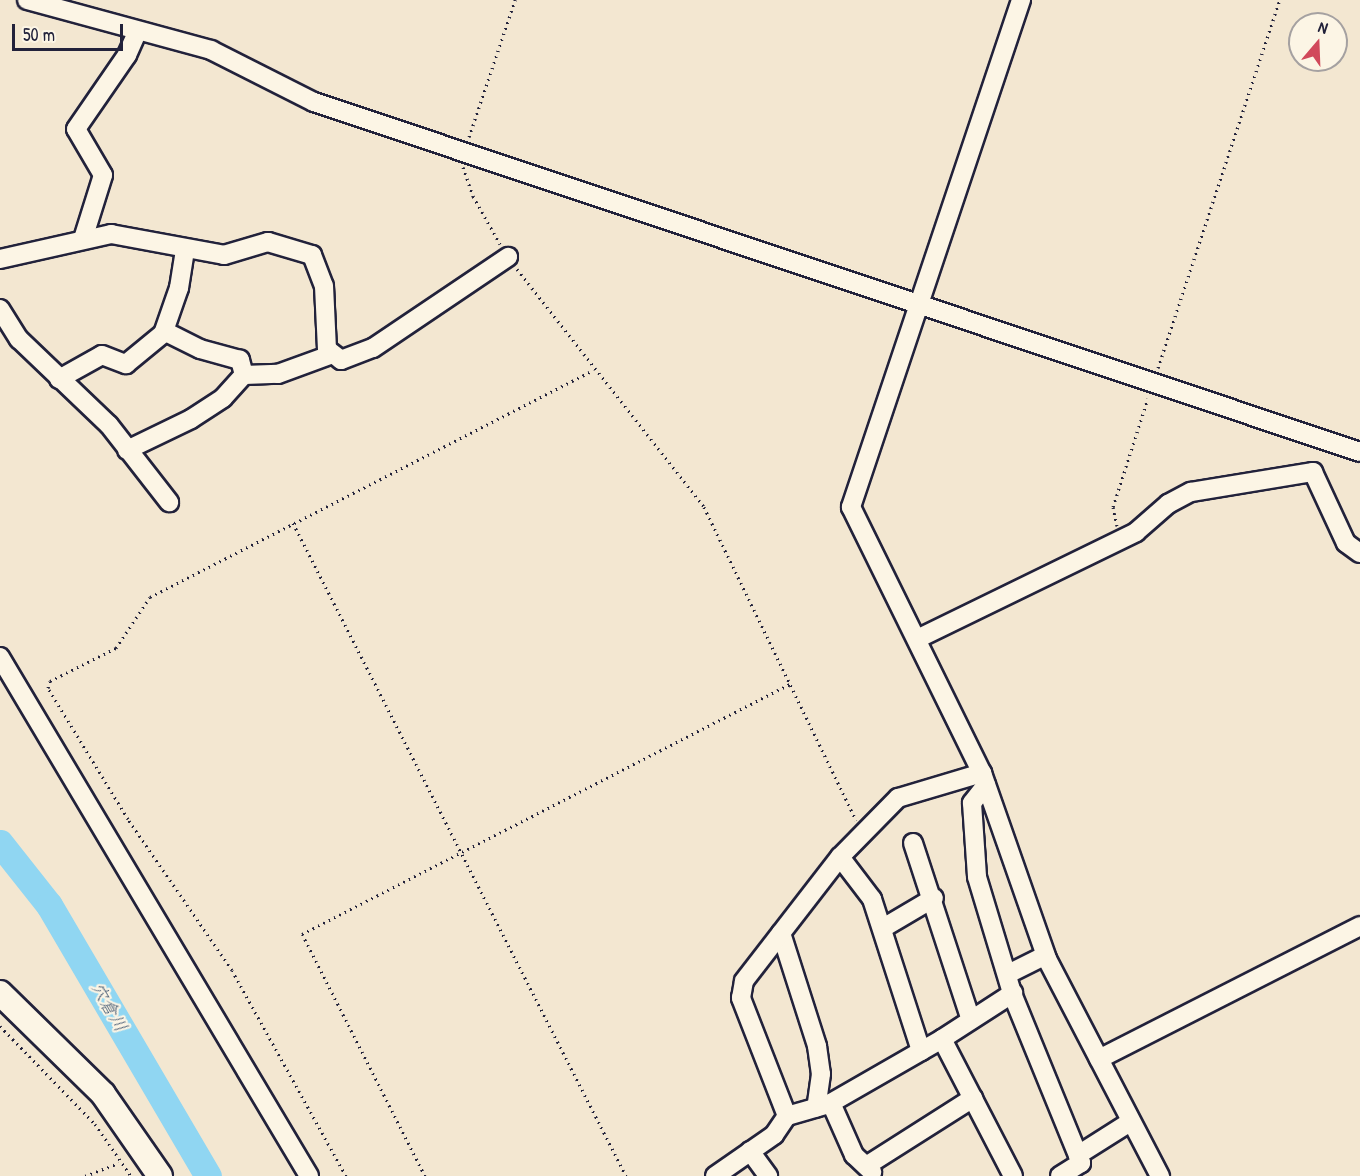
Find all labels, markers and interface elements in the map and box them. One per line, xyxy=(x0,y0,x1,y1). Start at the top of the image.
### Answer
scale bar xyxy=(15,12,126,50)
north arrow xyxy=(1288,12,1348,72)
text: N xyxy=(1316,15,1331,39)
text: 50 m xyxy=(23,22,55,47)
water label: 穴倉川 xyxy=(86,978,132,1036)

